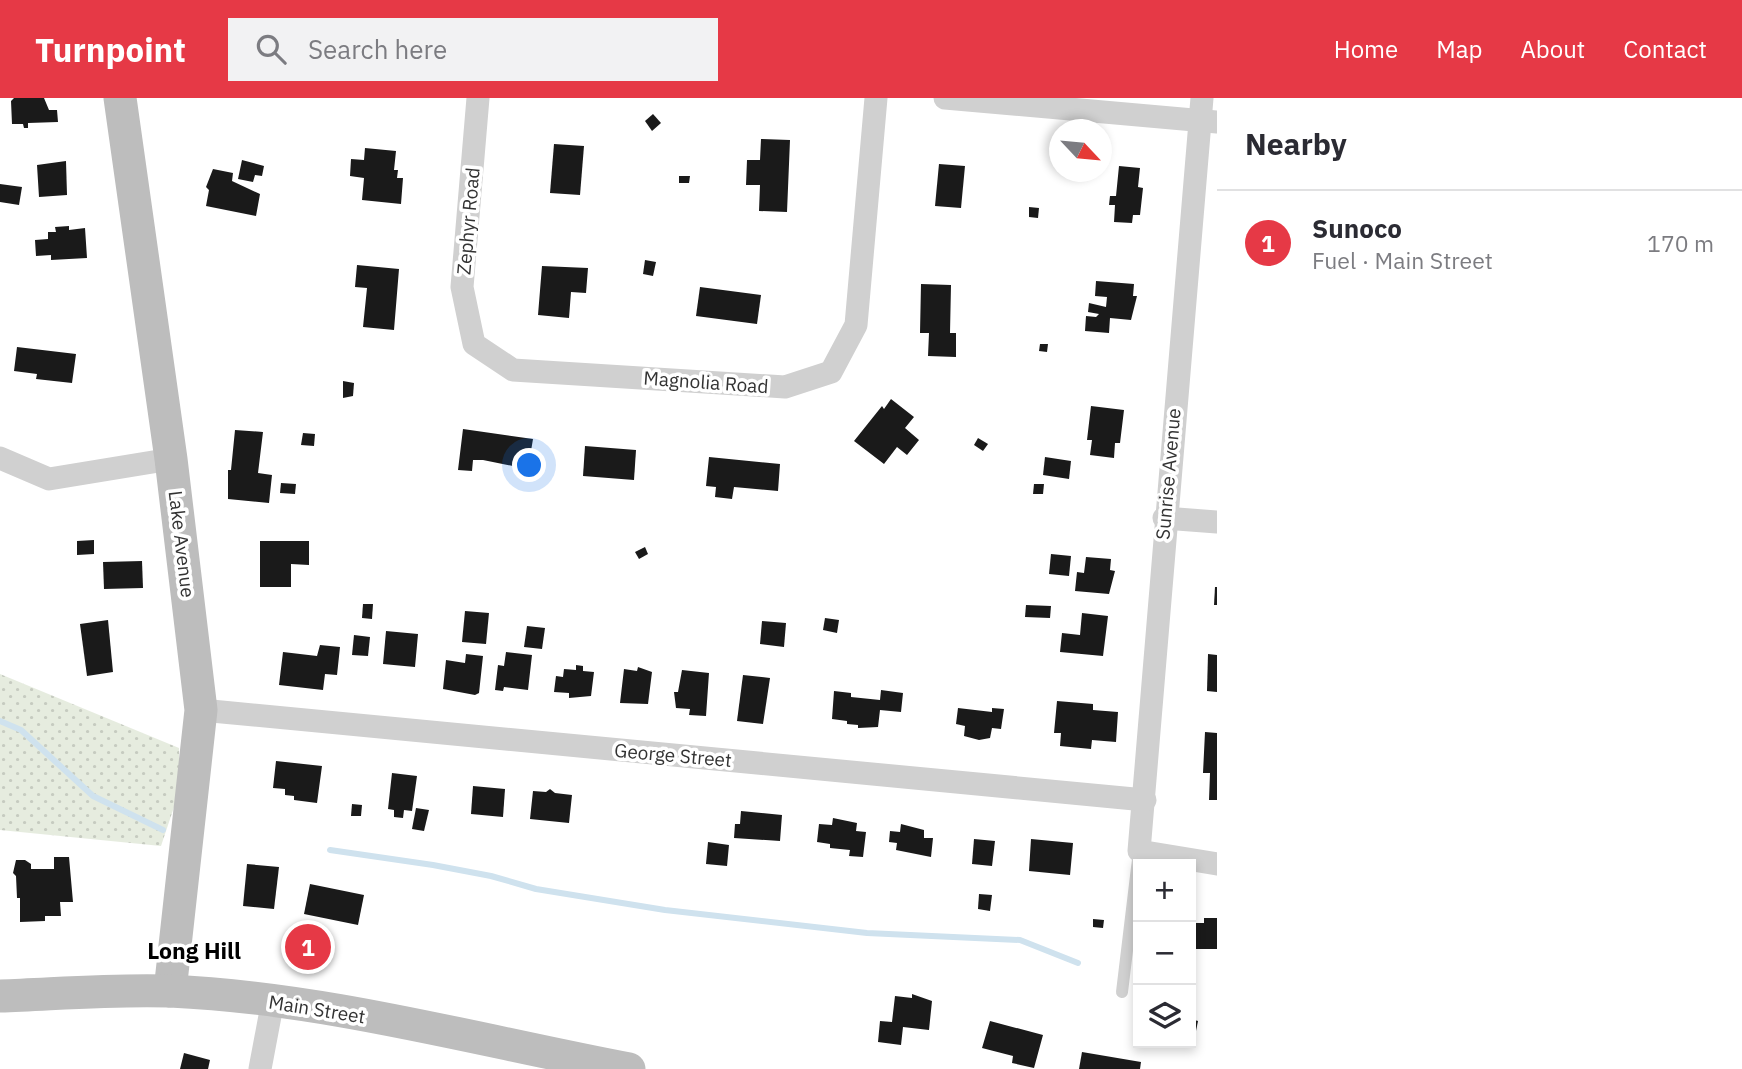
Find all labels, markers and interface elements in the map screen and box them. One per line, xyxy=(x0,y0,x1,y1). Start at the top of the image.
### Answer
search box xyxy=(228,18,718,81)
text: Turnpoint xyxy=(35,28,186,71)
icon: search xyxy=(252,30,290,68)
text: Search here xyxy=(308,32,447,66)
text: Home xyxy=(1334,33,1398,65)
text: Map xyxy=(1436,33,1482,65)
text: About xyxy=(1520,33,1585,65)
text: Contact xyxy=(1623,33,1707,65)
north arrow xyxy=(1049,119,1112,182)
text: Nearby xyxy=(1245,124,1347,163)
street label: Zephyr Road xyxy=(451,166,485,276)
text: Sunoco xyxy=(1312,211,1402,245)
text: 1 xyxy=(1261,228,1275,258)
text: 170 m xyxy=(1647,228,1714,258)
text: Fuel · Main Street xyxy=(1312,245,1493,275)
street label: Magnolia Road xyxy=(643,366,769,398)
street label: Sunrise Avenue xyxy=(1150,407,1186,541)
your location xyxy=(512,448,546,482)
street label: Lake Avenue xyxy=(164,489,200,599)
street label: George Street xyxy=(613,738,733,772)
map controls xyxy=(1133,859,1196,1048)
button: + xyxy=(1133,859,1196,922)
pin: 1 xyxy=(285,921,331,973)
button: − xyxy=(1133,922,1196,985)
district label: Long Hill xyxy=(147,935,241,965)
button: layers xyxy=(1133,985,1196,1048)
street label: Main Street xyxy=(267,990,367,1028)

